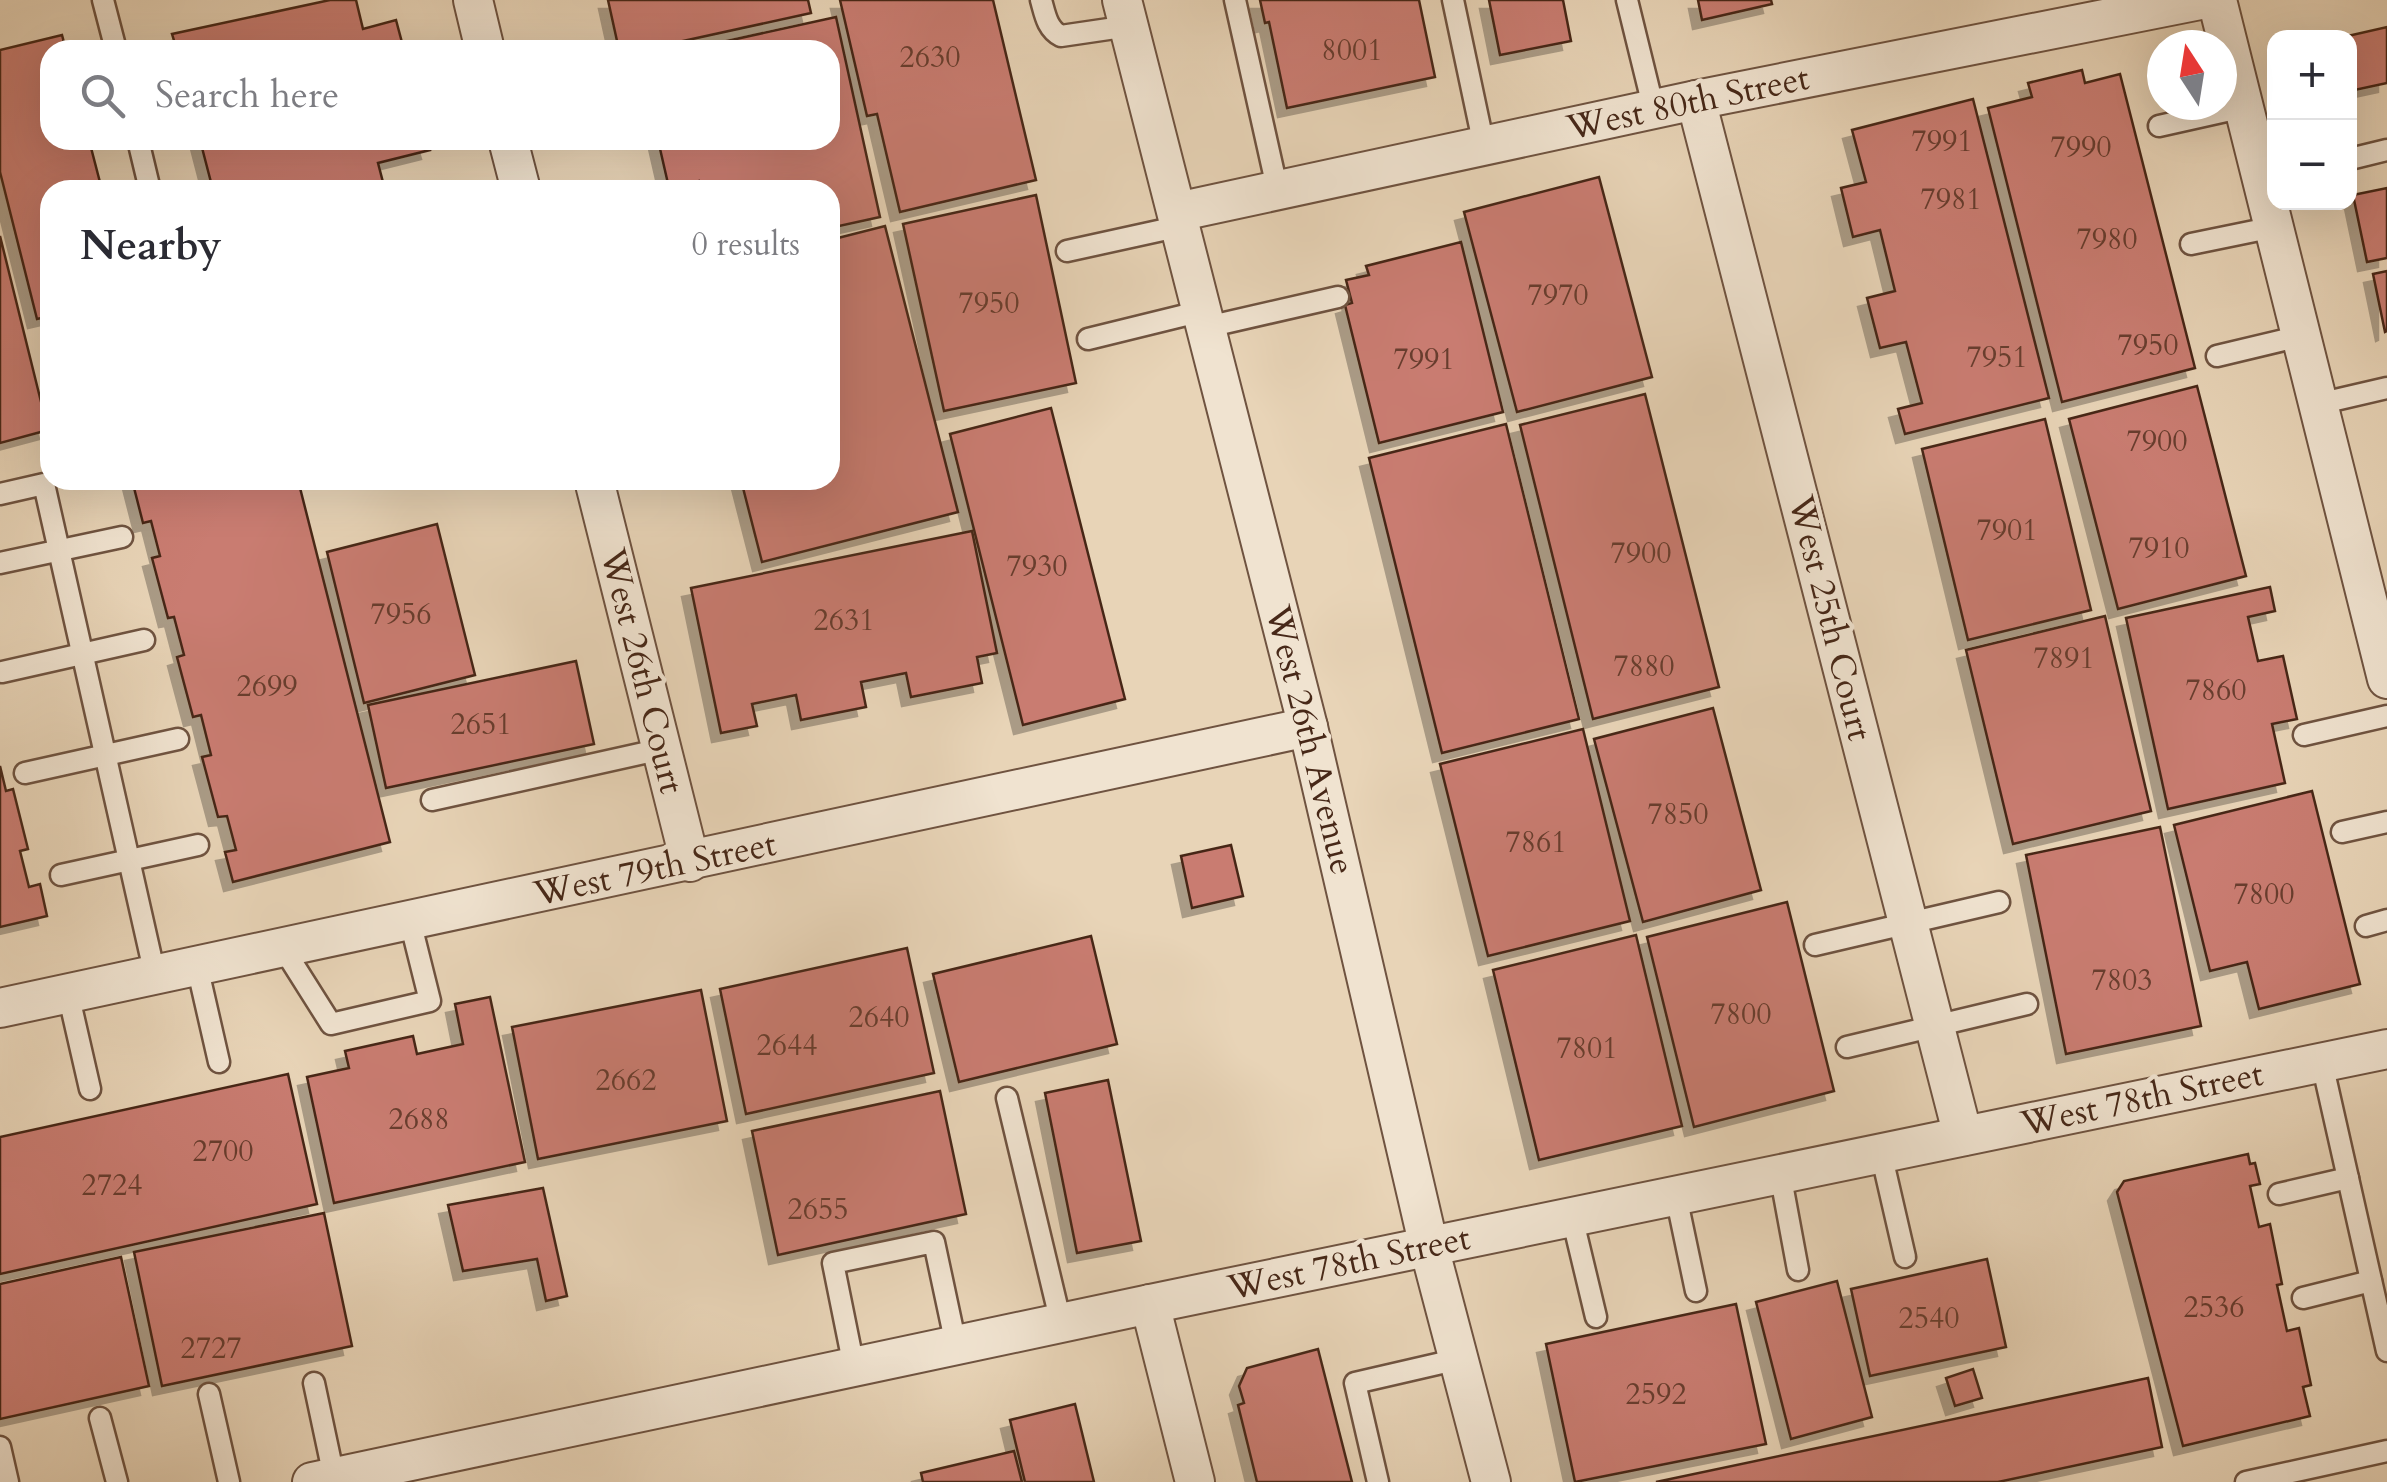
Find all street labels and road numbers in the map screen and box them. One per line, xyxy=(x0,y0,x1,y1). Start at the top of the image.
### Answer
street label: West 80th Street xyxy=(1562,54,1814,152)
street label: West 25th Court xyxy=(1776,489,1884,746)
street label: West 26th Court xyxy=(588,542,696,799)
street label: West 26th Avenue xyxy=(1253,599,1367,880)
street label: West 79th Street xyxy=(529,820,781,918)
street label: West 78th Street xyxy=(2016,1050,2268,1148)
street label: West 78th Street xyxy=(1223,1214,1475,1312)

